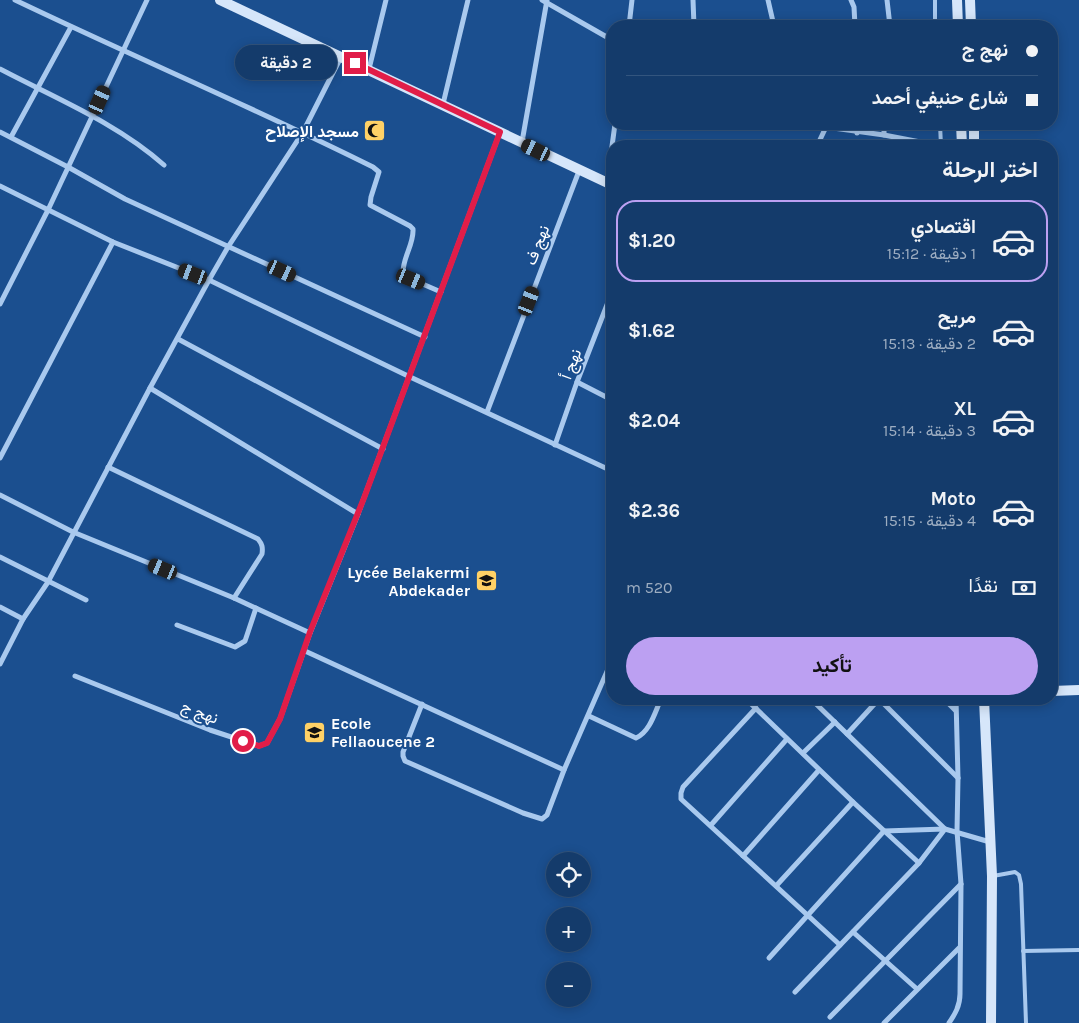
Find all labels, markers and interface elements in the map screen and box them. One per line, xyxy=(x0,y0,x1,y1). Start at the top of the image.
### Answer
text: نهج ج xyxy=(962,39,1008,61)
callout: 2 دقيقة xyxy=(235,46,338,80)
route end xyxy=(344,52,366,74)
text: 2 دقيقة xyxy=(260,53,312,72)
car xyxy=(87,83,112,117)
text: شارع حنيفي أحمد xyxy=(872,87,1008,109)
mosque icon: مسجد اﻹصلاح xyxy=(363,119,387,143)
place label: مسجد اﻹصلاح xyxy=(265,122,359,142)
car xyxy=(519,137,552,163)
text: اختر الرحلة xyxy=(942,157,1038,183)
text: اقتصادي xyxy=(911,216,976,238)
icon: car xyxy=(991,219,1036,264)
street label: نهج ف xyxy=(521,222,555,268)
text: $1.20 xyxy=(628,230,675,252)
text: 1 دقيقة · 15:12 xyxy=(887,244,976,263)
car xyxy=(265,258,298,284)
car xyxy=(176,262,209,286)
car xyxy=(394,266,427,292)
car xyxy=(516,284,541,318)
text: مريح xyxy=(938,306,976,328)
icon: car xyxy=(991,309,1036,354)
text: $1.62 xyxy=(628,320,675,342)
text: 2 دقيقة · 15:13 xyxy=(883,334,976,353)
street label: نهج أ xyxy=(557,346,587,383)
text: XL xyxy=(954,398,976,420)
icon: car xyxy=(991,399,1036,444)
text: $2.04 xyxy=(628,410,680,432)
text: 3 دقيقة · 15:14 xyxy=(883,421,976,440)
text: Moto xyxy=(930,488,976,510)
icon: car xyxy=(991,489,1036,534)
text: $2.36 xyxy=(628,500,680,522)
text: 4 دقيقة · 15:15 xyxy=(883,511,976,530)
car xyxy=(146,556,179,582)
place label: Lycée Belakermi Abdekader xyxy=(347,563,471,600)
school or university icon: Lycée Belakermi Abdekader xyxy=(474,569,498,593)
icon: cash xyxy=(1010,574,1038,602)
text: نقدًا xyxy=(969,575,998,597)
text: 520 m xyxy=(626,578,673,597)
button: تأكيد xyxy=(626,637,1038,695)
street label: نهج ج xyxy=(178,696,221,730)
place label: Ecole Fellaoucene 2 xyxy=(331,714,435,751)
school or university icon: Ecole Fellaoucene 2 xyxy=(303,720,327,744)
route start xyxy=(232,730,254,752)
map controls xyxy=(546,852,591,1007)
button: locate xyxy=(546,852,591,897)
button: + xyxy=(546,907,591,952)
button: − xyxy=(546,962,591,1007)

